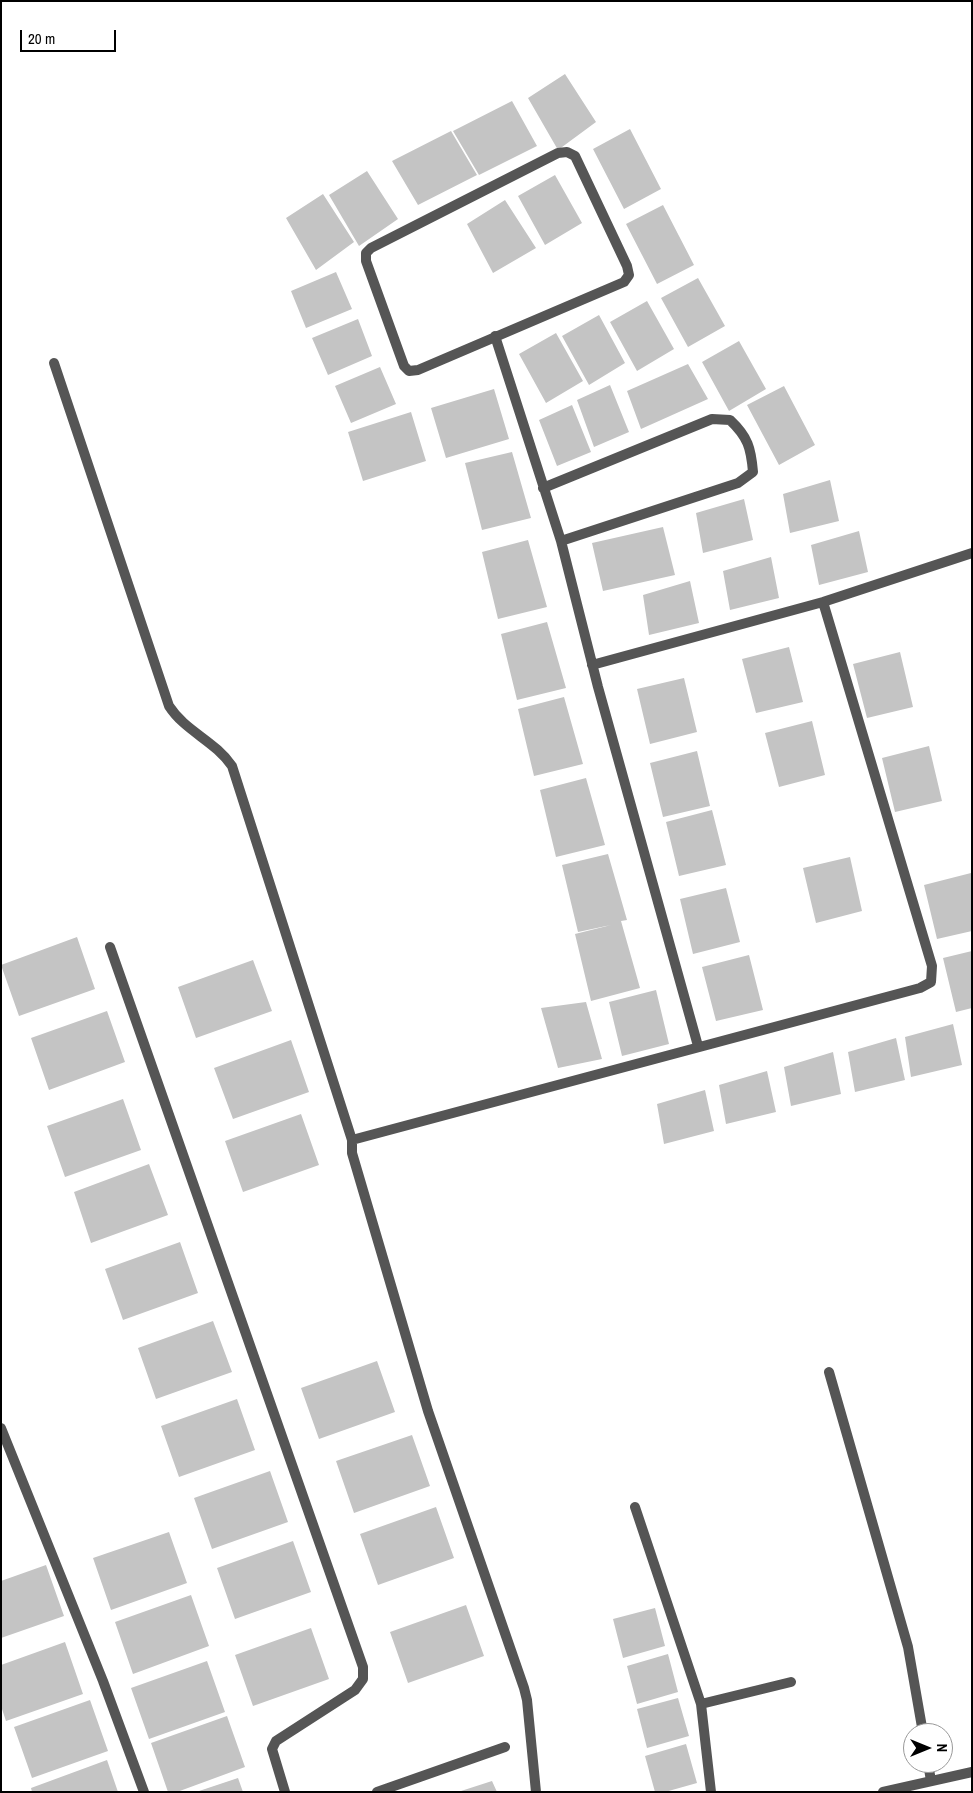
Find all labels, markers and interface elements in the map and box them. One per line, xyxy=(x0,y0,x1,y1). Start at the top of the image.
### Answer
scale bar xyxy=(22,20,119,52)
text: 20 m xyxy=(28,28,55,49)
north arrow xyxy=(903,1723,953,1773)
text: N xyxy=(933,1744,951,1752)

